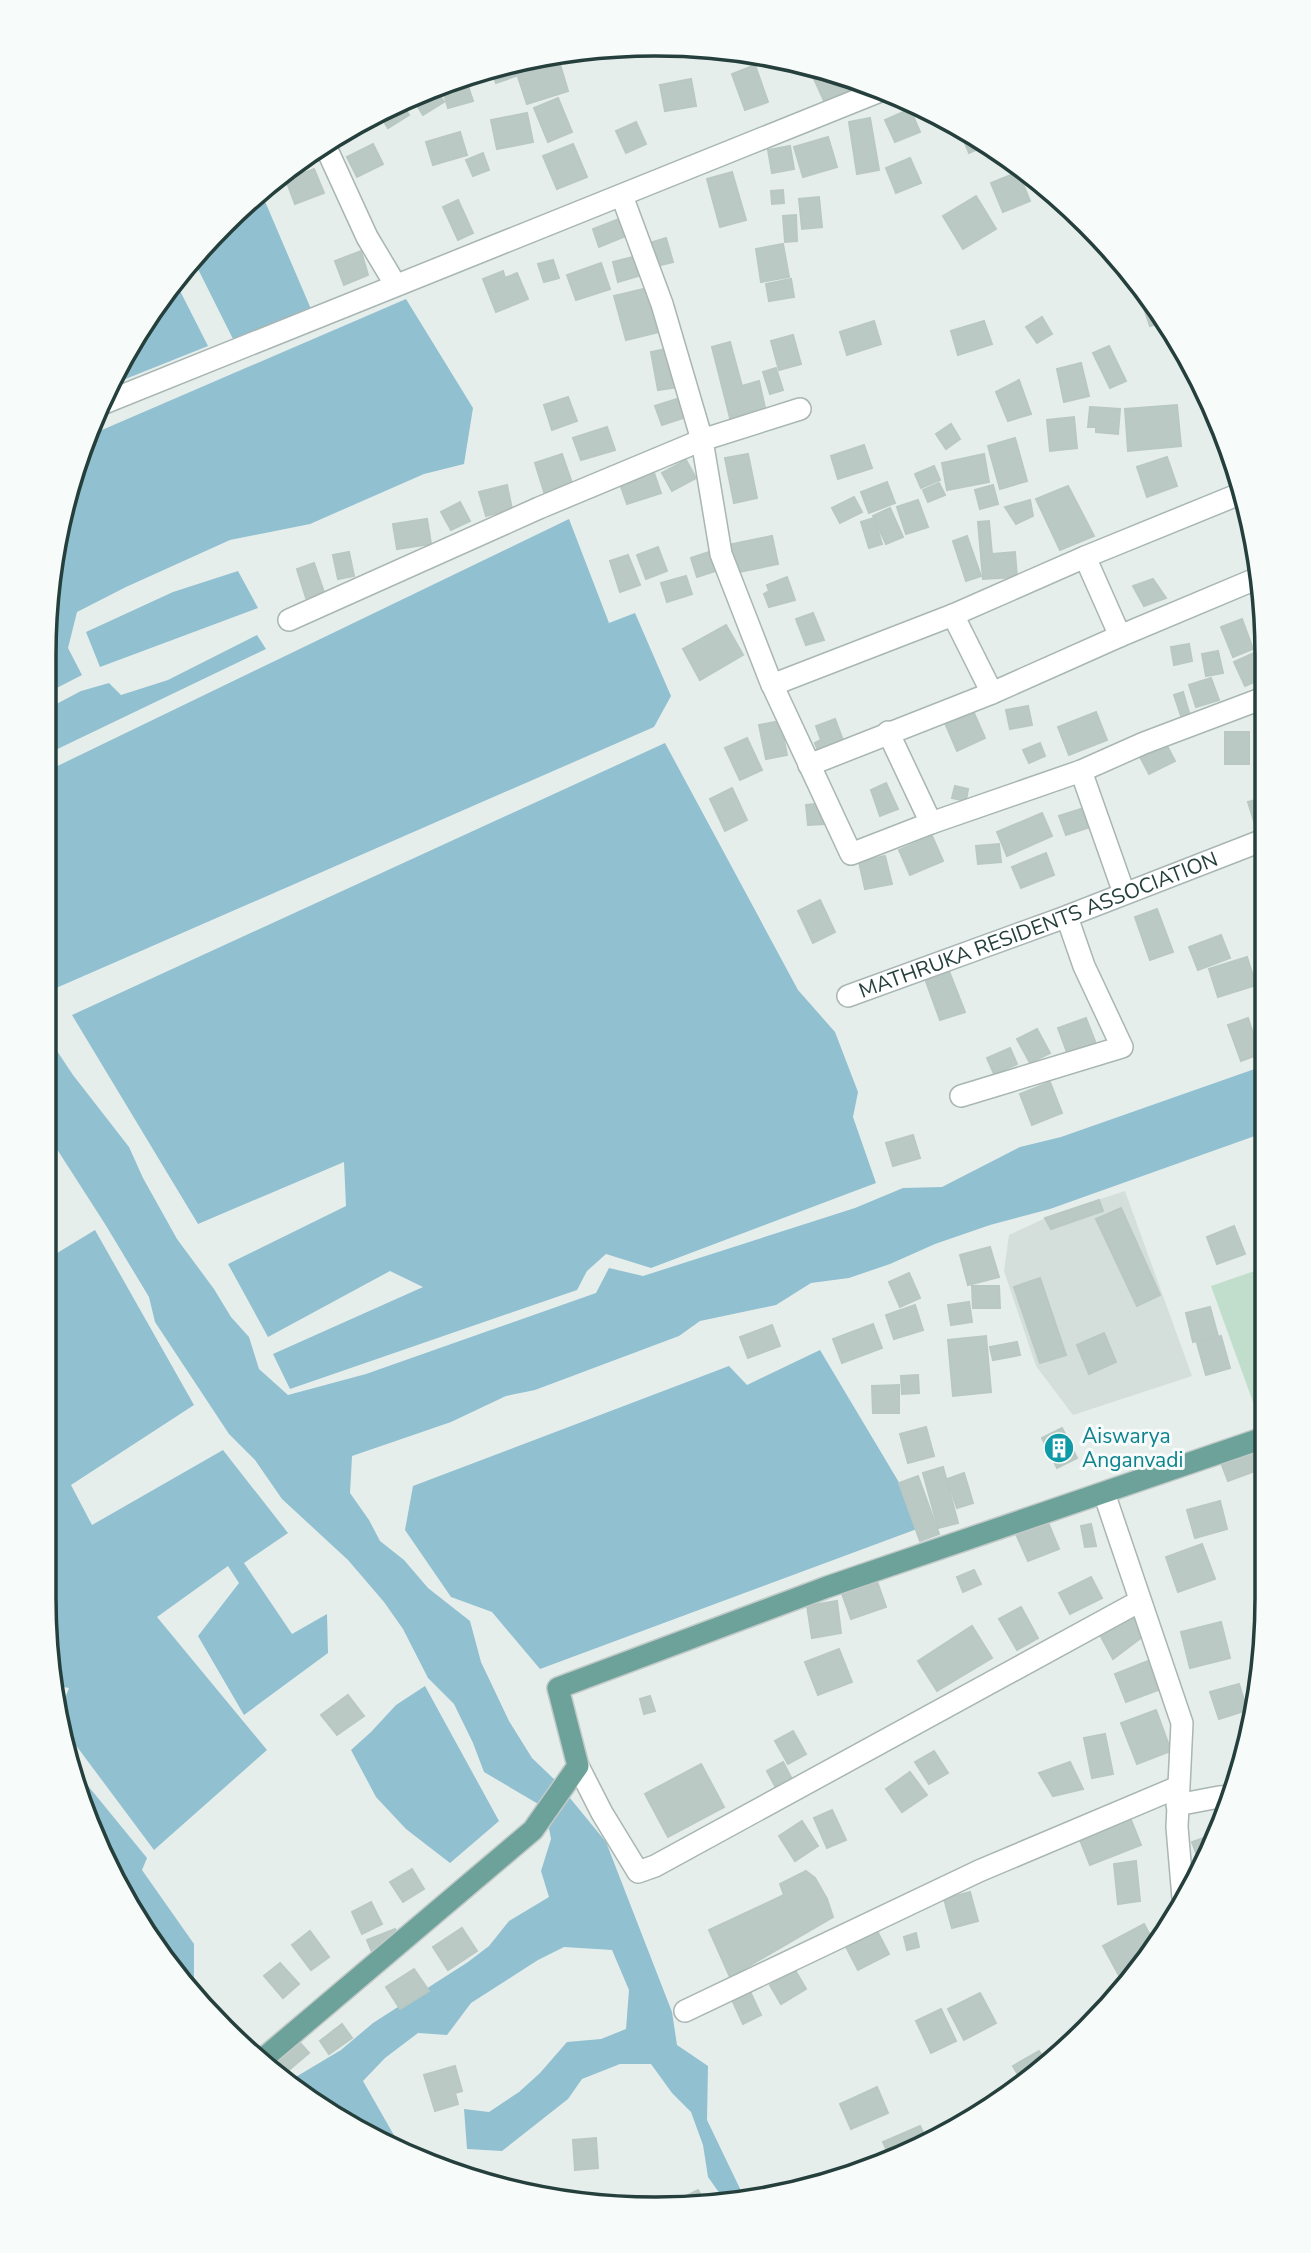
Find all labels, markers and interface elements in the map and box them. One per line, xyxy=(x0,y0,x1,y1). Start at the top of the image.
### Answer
street label: MATHRUKA RESIDENTS ASSOCIATION xyxy=(855,845,1222,1005)
place label: Aiswarya Anganvadi xyxy=(1082,1422,1183,1474)
building icon: Aiswarya Anganvadi xyxy=(1042,1431,1076,1465)

